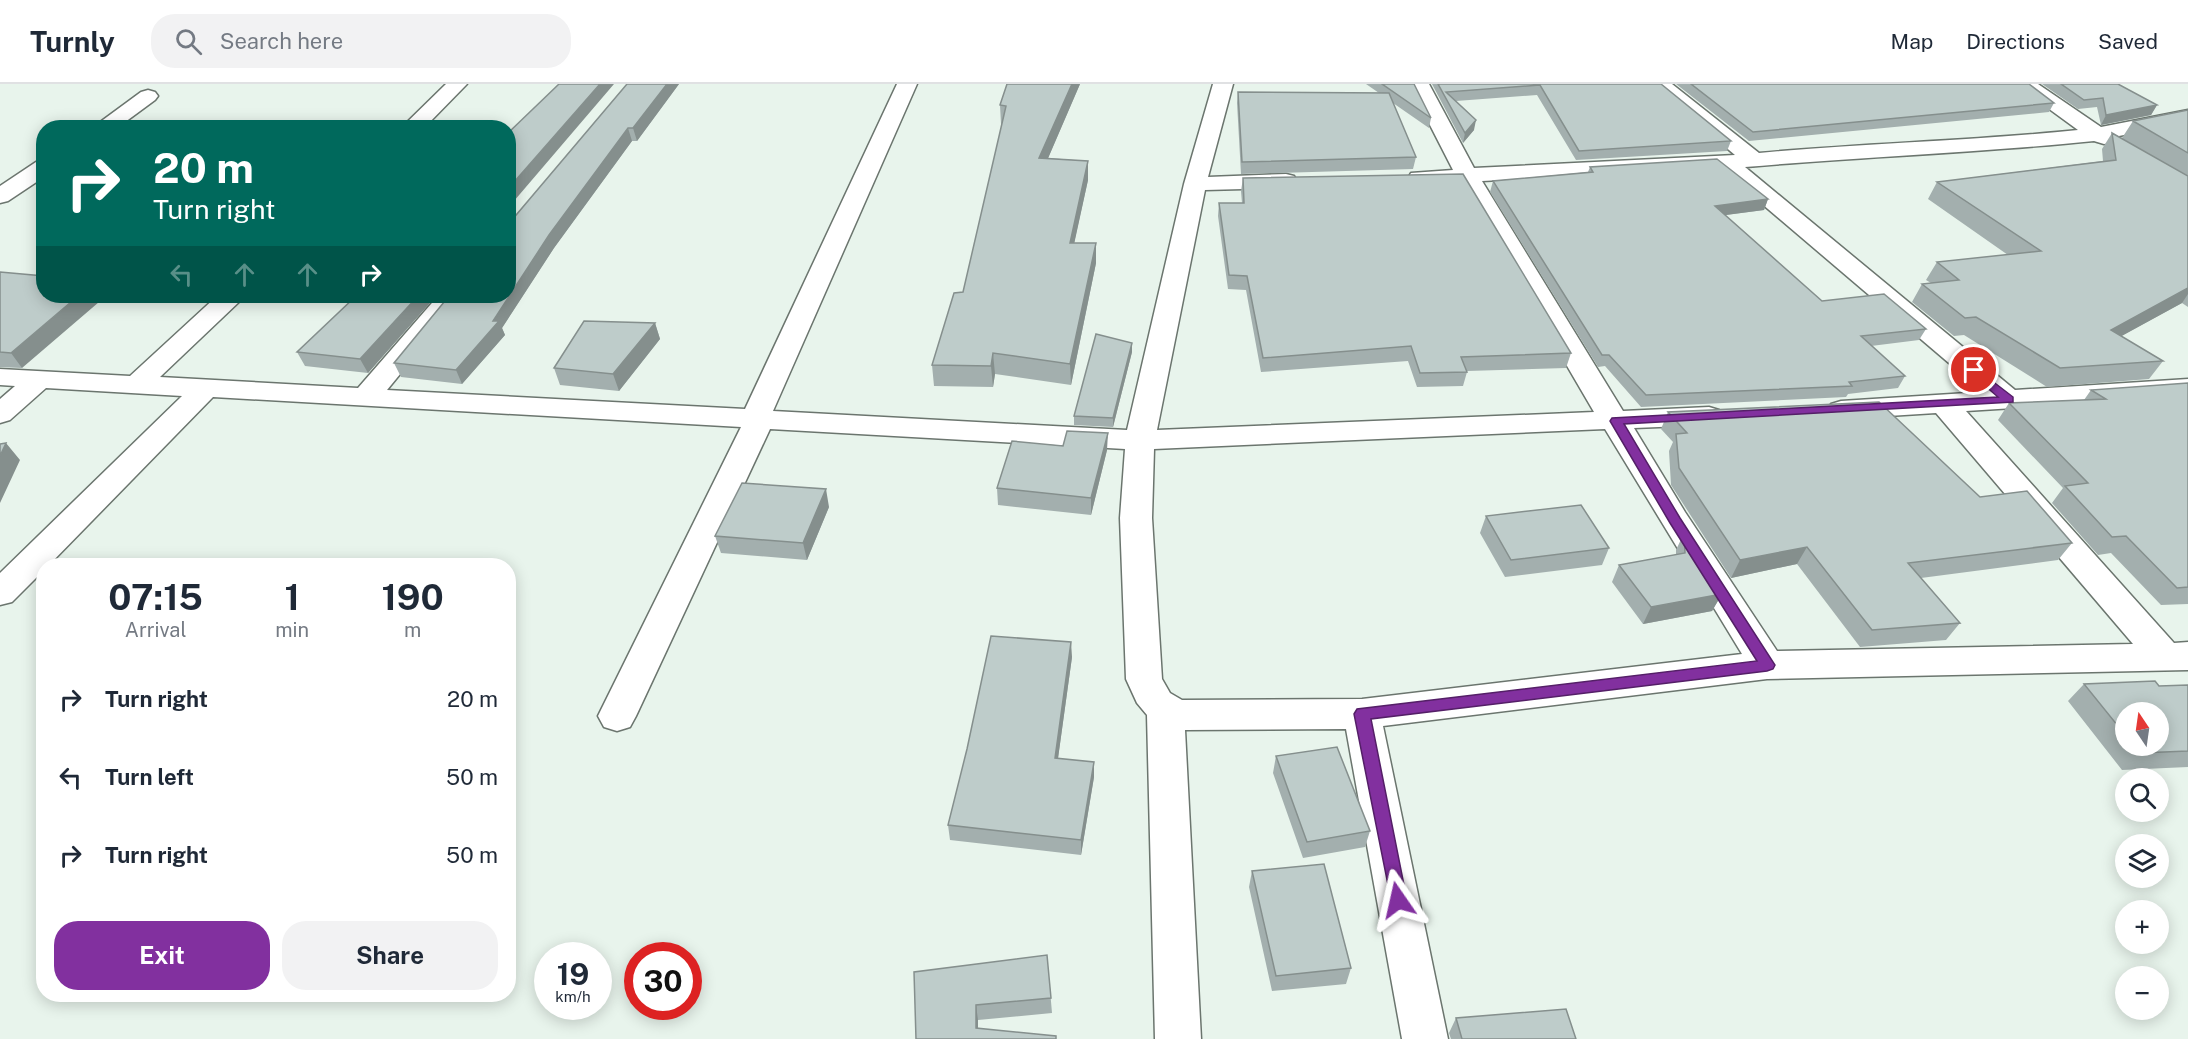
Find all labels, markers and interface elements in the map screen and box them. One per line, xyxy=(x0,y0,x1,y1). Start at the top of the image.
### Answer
search box xyxy=(151,14,571,68)
text: Turnly xyxy=(30,25,115,58)
icon: search xyxy=(172,25,205,58)
text: Search here xyxy=(220,28,343,54)
text: Map xyxy=(1891,29,1933,54)
text: Directions xyxy=(1966,29,2065,54)
text: Saved xyxy=(2098,29,2158,54)
text: 20 m xyxy=(153,143,254,192)
icon: right xyxy=(54,144,132,222)
text: Turn right xyxy=(153,193,276,225)
icon: left xyxy=(165,258,198,291)
icon: ahead xyxy=(228,258,261,291)
icon: ahead xyxy=(291,258,324,291)
icon: right xyxy=(354,258,387,291)
pin xyxy=(1948,344,1999,395)
icon: arrive xyxy=(1957,353,1990,386)
text: 07:15 xyxy=(108,576,203,618)
text: 1 xyxy=(284,576,300,618)
text: 190 xyxy=(381,576,444,618)
text: Arrival xyxy=(125,618,186,642)
text: min xyxy=(275,618,309,642)
text: m xyxy=(404,618,421,642)
icon: right xyxy=(54,683,87,716)
text: Turn right xyxy=(105,686,208,712)
text: 20 m xyxy=(447,686,498,712)
north arrow xyxy=(2115,702,2169,756)
map controls xyxy=(2115,702,2169,1020)
icon: left xyxy=(54,761,87,794)
text: Turn left xyxy=(105,764,194,790)
text: 50 m xyxy=(446,764,498,790)
button: search xyxy=(2115,768,2169,822)
button: layers xyxy=(2115,834,2169,888)
icon: right xyxy=(54,839,87,872)
text: Turn right xyxy=(105,842,208,868)
text: 50 m xyxy=(446,842,498,868)
position arrow xyxy=(1366,868,1430,932)
button: + xyxy=(2115,900,2169,954)
button: Exit xyxy=(54,921,270,990)
button: Share xyxy=(282,921,498,990)
speed limit sign: 30 xyxy=(624,942,702,1020)
text: 19 xyxy=(557,956,589,992)
button: − xyxy=(2115,966,2169,1020)
text: km/h xyxy=(555,988,591,1005)

